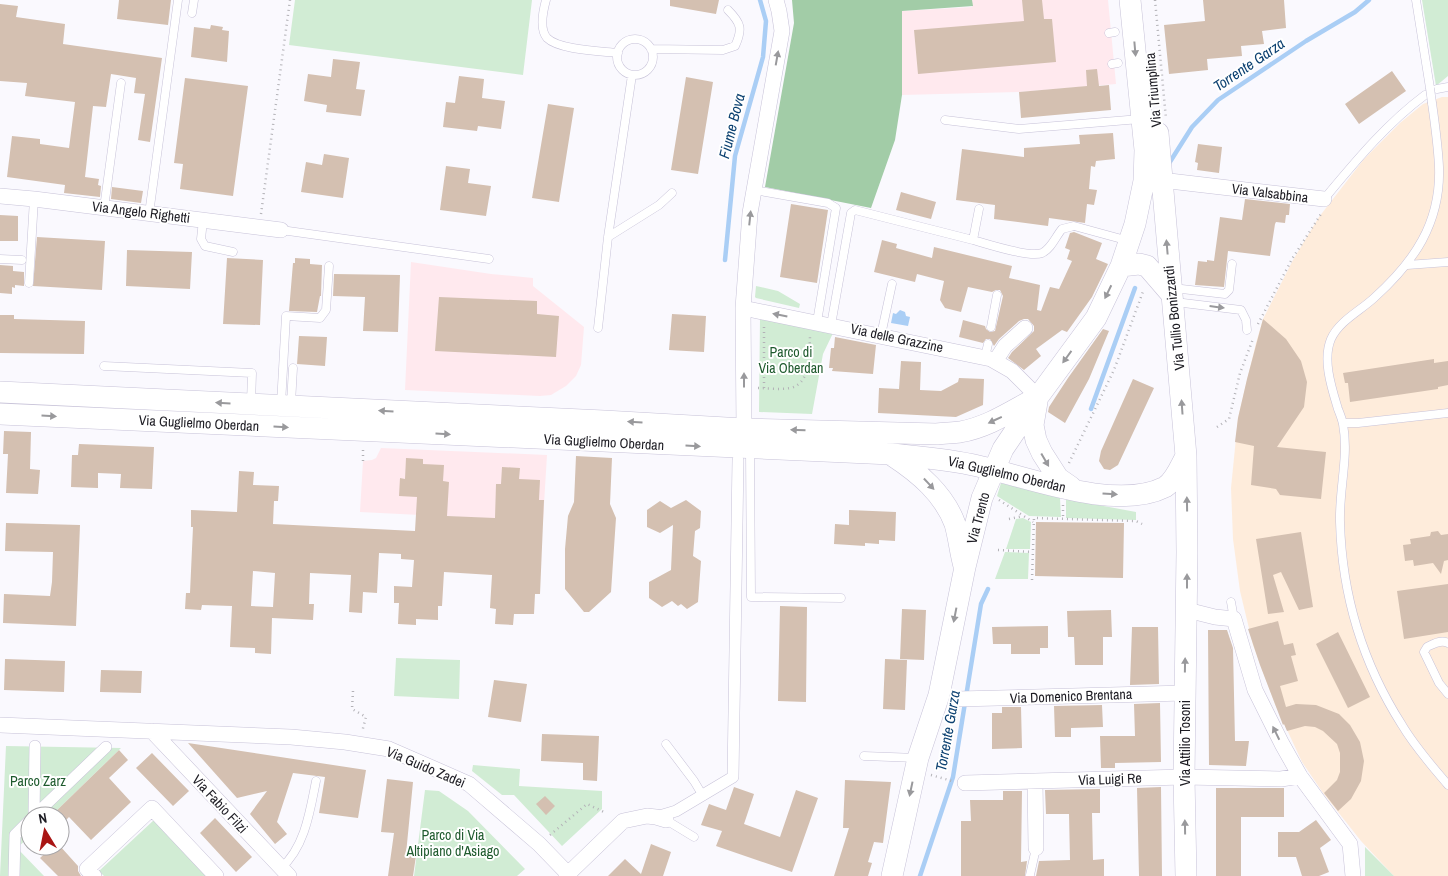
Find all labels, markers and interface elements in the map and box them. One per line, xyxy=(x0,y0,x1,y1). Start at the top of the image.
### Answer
water label: Torrente Garza xyxy=(1209,33,1289,96)
one-way arrow xyxy=(1131,41,1139,57)
one-way arrow xyxy=(774,49,782,65)
street label: Via Triumplina xyxy=(1141,52,1165,128)
water label: Fiume Bova xyxy=(713,91,750,161)
street label: Via Valsabbina xyxy=(1231,179,1310,207)
street label: Via Angelo Righetti xyxy=(91,197,191,227)
one-way arrow xyxy=(746,209,754,225)
one-way arrow xyxy=(1163,239,1171,255)
street label: Via Tullio Bonizzardi xyxy=(1160,265,1188,371)
one-way arrow xyxy=(1104,285,1112,299)
one-way arrow xyxy=(1210,303,1226,311)
one-way arrow xyxy=(772,311,788,319)
street label: Via delle Grazzine xyxy=(849,319,945,357)
park label: Parco di Via Oberdan xyxy=(759,343,823,377)
one-way arrow xyxy=(1062,350,1072,364)
one-way arrow xyxy=(740,372,748,388)
one-way arrow xyxy=(215,399,231,407)
one-way arrow xyxy=(1178,399,1186,415)
one-way arrow xyxy=(377,406,393,414)
street label: Via Guglielmo Oberdan xyxy=(138,411,260,435)
one-way arrow xyxy=(41,413,57,421)
one-way arrow xyxy=(988,416,1003,424)
one-way arrow xyxy=(627,418,643,426)
one-way arrow xyxy=(273,423,289,431)
one-way arrow xyxy=(789,426,805,434)
street label: Via Guglielmo Oberdan xyxy=(543,430,665,454)
one-way arrow xyxy=(436,431,452,439)
one-way arrow xyxy=(685,442,701,450)
street label: Via Guglielmo Oberdan xyxy=(946,452,1068,496)
one-way arrow xyxy=(1041,453,1050,466)
one-way arrow xyxy=(923,478,935,490)
street label: Via Trento xyxy=(962,490,994,546)
one-way arrow xyxy=(1103,491,1119,499)
one-way arrow xyxy=(1182,495,1190,511)
one-way arrow xyxy=(1183,573,1191,589)
one-way arrow xyxy=(951,607,959,622)
one-way arrow xyxy=(1182,657,1190,673)
street label: Via Domenico Brentana xyxy=(1010,685,1133,707)
water label: Torrente Garza xyxy=(930,689,965,773)
street label: Via Attilio Tosoni xyxy=(1176,700,1194,786)
one-way arrow xyxy=(1272,726,1280,740)
street label: Via Guido Zadei xyxy=(384,742,468,792)
street label: Via Luigi Re xyxy=(1078,769,1142,789)
street label: Via Fabio Filzi xyxy=(188,771,252,837)
park label: Parco Zarz xyxy=(10,772,66,790)
one-way arrow xyxy=(907,782,915,797)
north arrow xyxy=(20,806,70,856)
text: N xyxy=(37,809,48,828)
one-way arrow xyxy=(1181,819,1189,835)
park label: Parco di Via Altipiano d'Asiago xyxy=(406,826,499,860)

